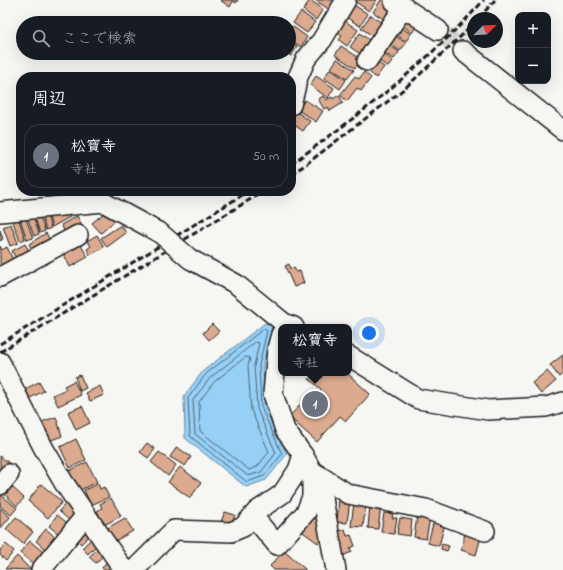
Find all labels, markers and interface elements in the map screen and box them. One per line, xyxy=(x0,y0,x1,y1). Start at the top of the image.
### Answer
north arrow xyxy=(467,12,503,48)
map controls xyxy=(515,12,551,84)
button: + xyxy=(515,12,551,48)
search box xyxy=(16,16,296,60)
icon: search xyxy=(30,27,52,49)
text: ここで検索 xyxy=(62,28,137,50)
button: − xyxy=(515,48,551,84)
text: 周辺 xyxy=(32,87,66,112)
text: 松寶寺 xyxy=(71,136,116,158)
text: 1 xyxy=(44,147,48,166)
text: 50 m xyxy=(253,147,279,166)
text: 寺社 xyxy=(71,160,97,179)
your location xyxy=(359,323,379,343)
popup xyxy=(278,324,352,376)
text: 松寶寺 xyxy=(292,330,338,352)
text: 寺社 xyxy=(292,354,319,373)
pin: 1 xyxy=(302,389,328,419)

